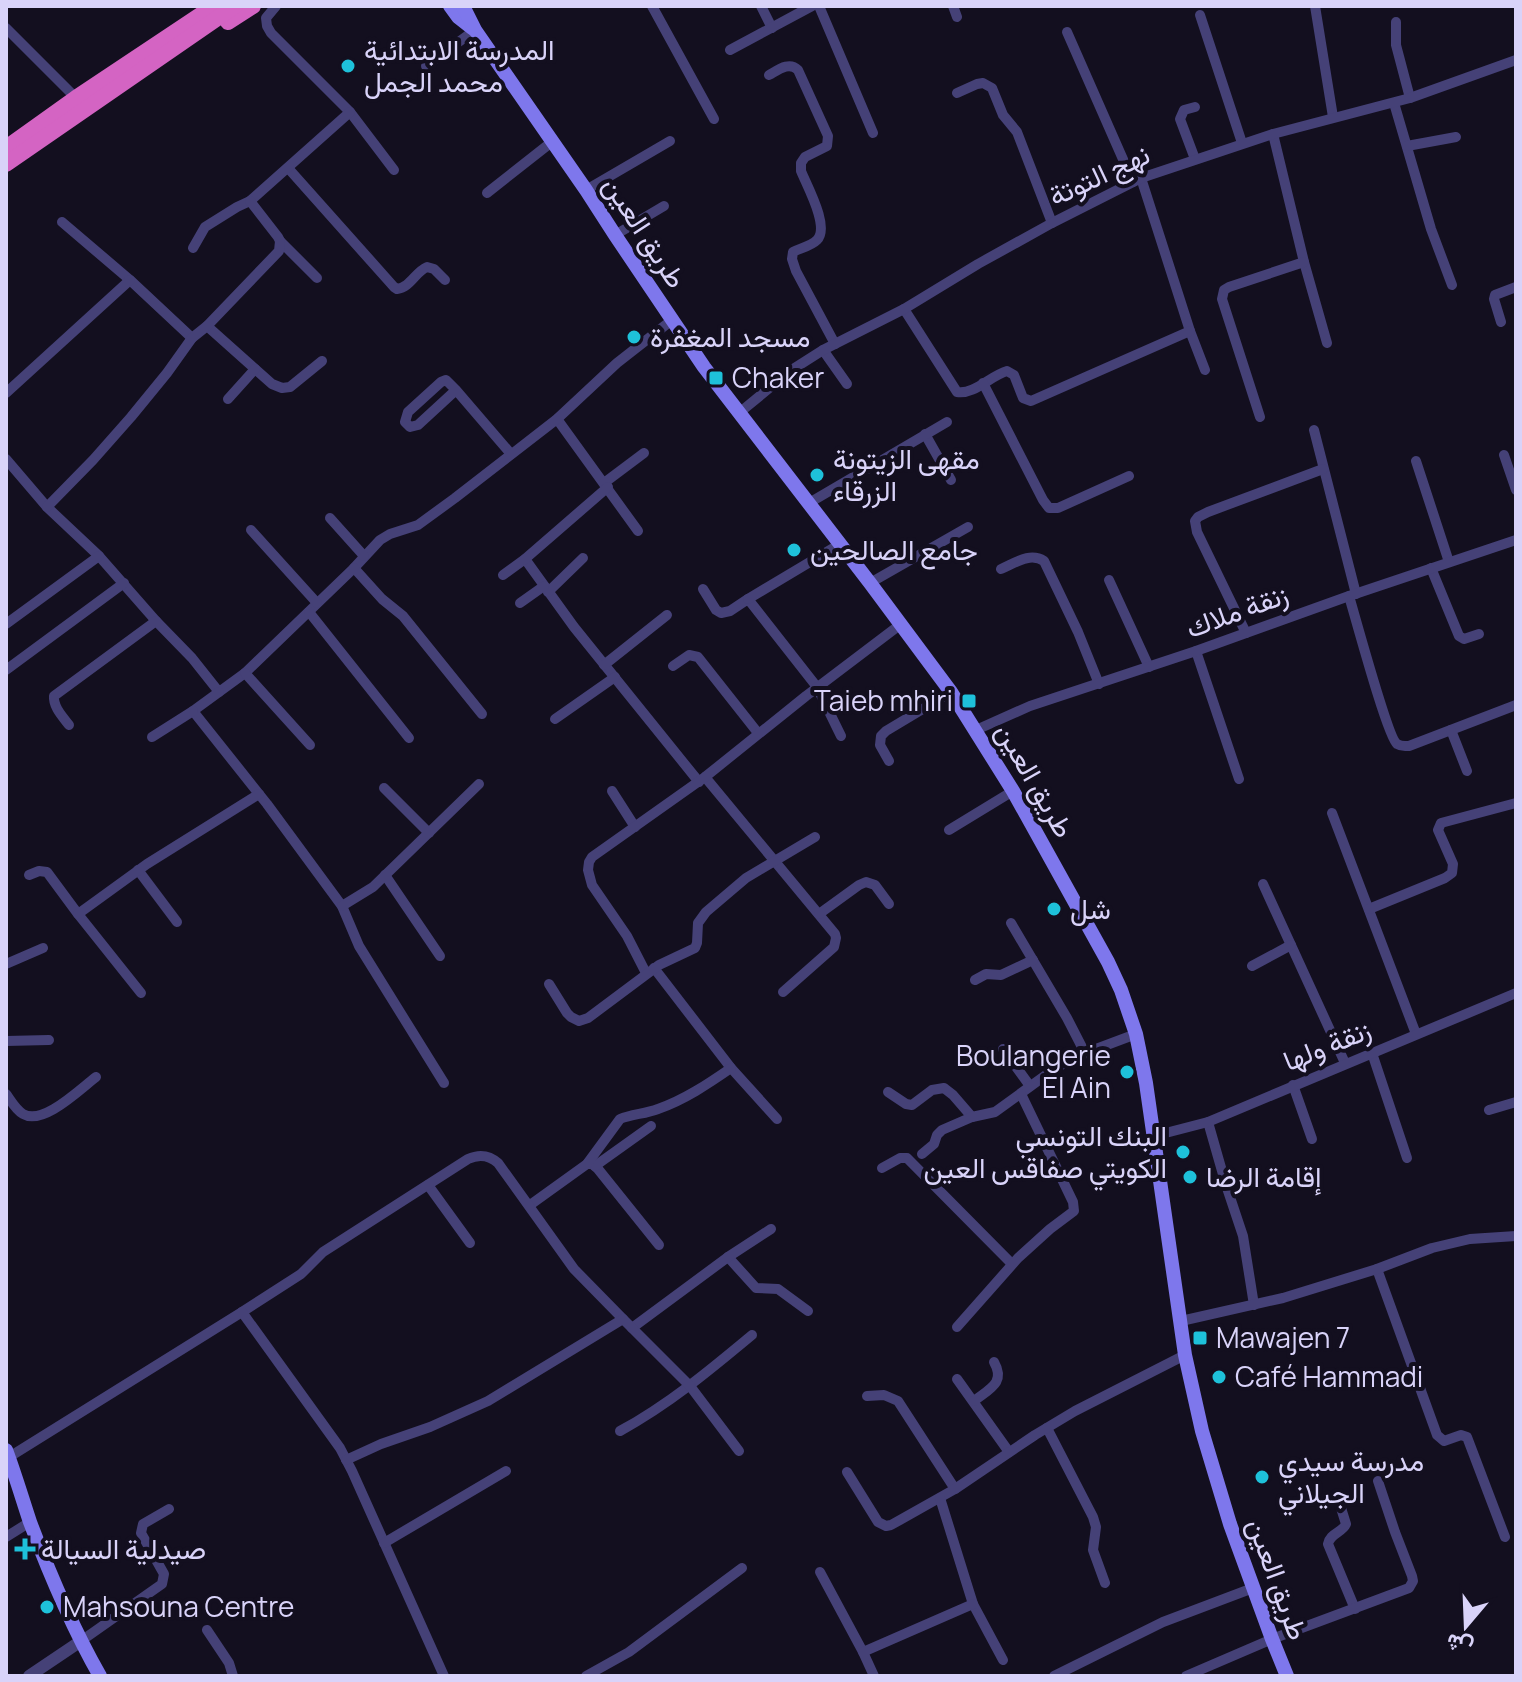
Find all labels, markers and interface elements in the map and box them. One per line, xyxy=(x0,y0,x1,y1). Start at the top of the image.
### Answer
place label: المدرسة الابتدائية محمد الجمل xyxy=(364,30,554,100)
marker: المدرسة الابتدائية محمد الجمل xyxy=(339,57,357,75)
street label: نهج التوتة xyxy=(1042,134,1156,216)
street label: طريق العين xyxy=(595,168,696,295)
place label: مسجد المغفرة xyxy=(650,317,810,355)
marker: مسجد المغفرة xyxy=(625,328,643,346)
place label: Chaker xyxy=(732,358,824,396)
marker: Chaker xyxy=(707,369,725,387)
place label: مقهى الزيتونة الزرقاء xyxy=(833,439,980,509)
marker: مقهى الزيتونة الزرقاء xyxy=(808,466,826,484)
place label: جامع الصالحين xyxy=(810,530,978,570)
marker: جامع الصالحين xyxy=(785,541,803,559)
street label: زنقة ملاك xyxy=(1180,574,1293,646)
place label: Taieb mhiri xyxy=(814,681,953,719)
marker: Taieb mhiri xyxy=(960,692,978,710)
street label: طريق العين xyxy=(988,715,1084,844)
place label: شل xyxy=(1070,889,1111,927)
marker: شل xyxy=(1045,900,1063,918)
street label: زنقة ولها xyxy=(1277,1009,1376,1079)
place label: Boulangerie El Ain xyxy=(956,1036,1111,1106)
marker: Boulangerie El Ain xyxy=(1118,1063,1136,1081)
place label: البنك التونسي الكويتي صفاقس العين xyxy=(924,1116,1167,1191)
marker: البنك التونسي الكويتي صفاقس العين xyxy=(1174,1143,1192,1161)
place label: إقامة الرضا xyxy=(1206,1157,1322,1196)
marker: إقامة الرضا xyxy=(1181,1168,1199,1186)
place label: Mawajen 7 xyxy=(1216,1318,1350,1356)
marker: Mawajen 7 xyxy=(1191,1329,1209,1347)
place label: Café Hammadi xyxy=(1235,1357,1423,1395)
marker: Café Hammadi xyxy=(1210,1368,1228,1386)
place label: مدرسة سيدي الجيلاني xyxy=(1278,1441,1424,1516)
marker: مدرسة سيدي الجيلاني xyxy=(1253,1468,1271,1486)
street label: طريق العين xyxy=(1239,1513,1318,1645)
place label: صيدلية السيالة xyxy=(41,1529,206,1567)
marker: صيدلية السيالة xyxy=(16,1540,34,1558)
north arrow xyxy=(1426,1586,1506,1666)
place label: Mahsouna Centre xyxy=(63,1587,294,1625)
marker: Mahsouna Centre xyxy=(38,1598,56,1616)
text: ش xyxy=(1442,1626,1477,1663)

